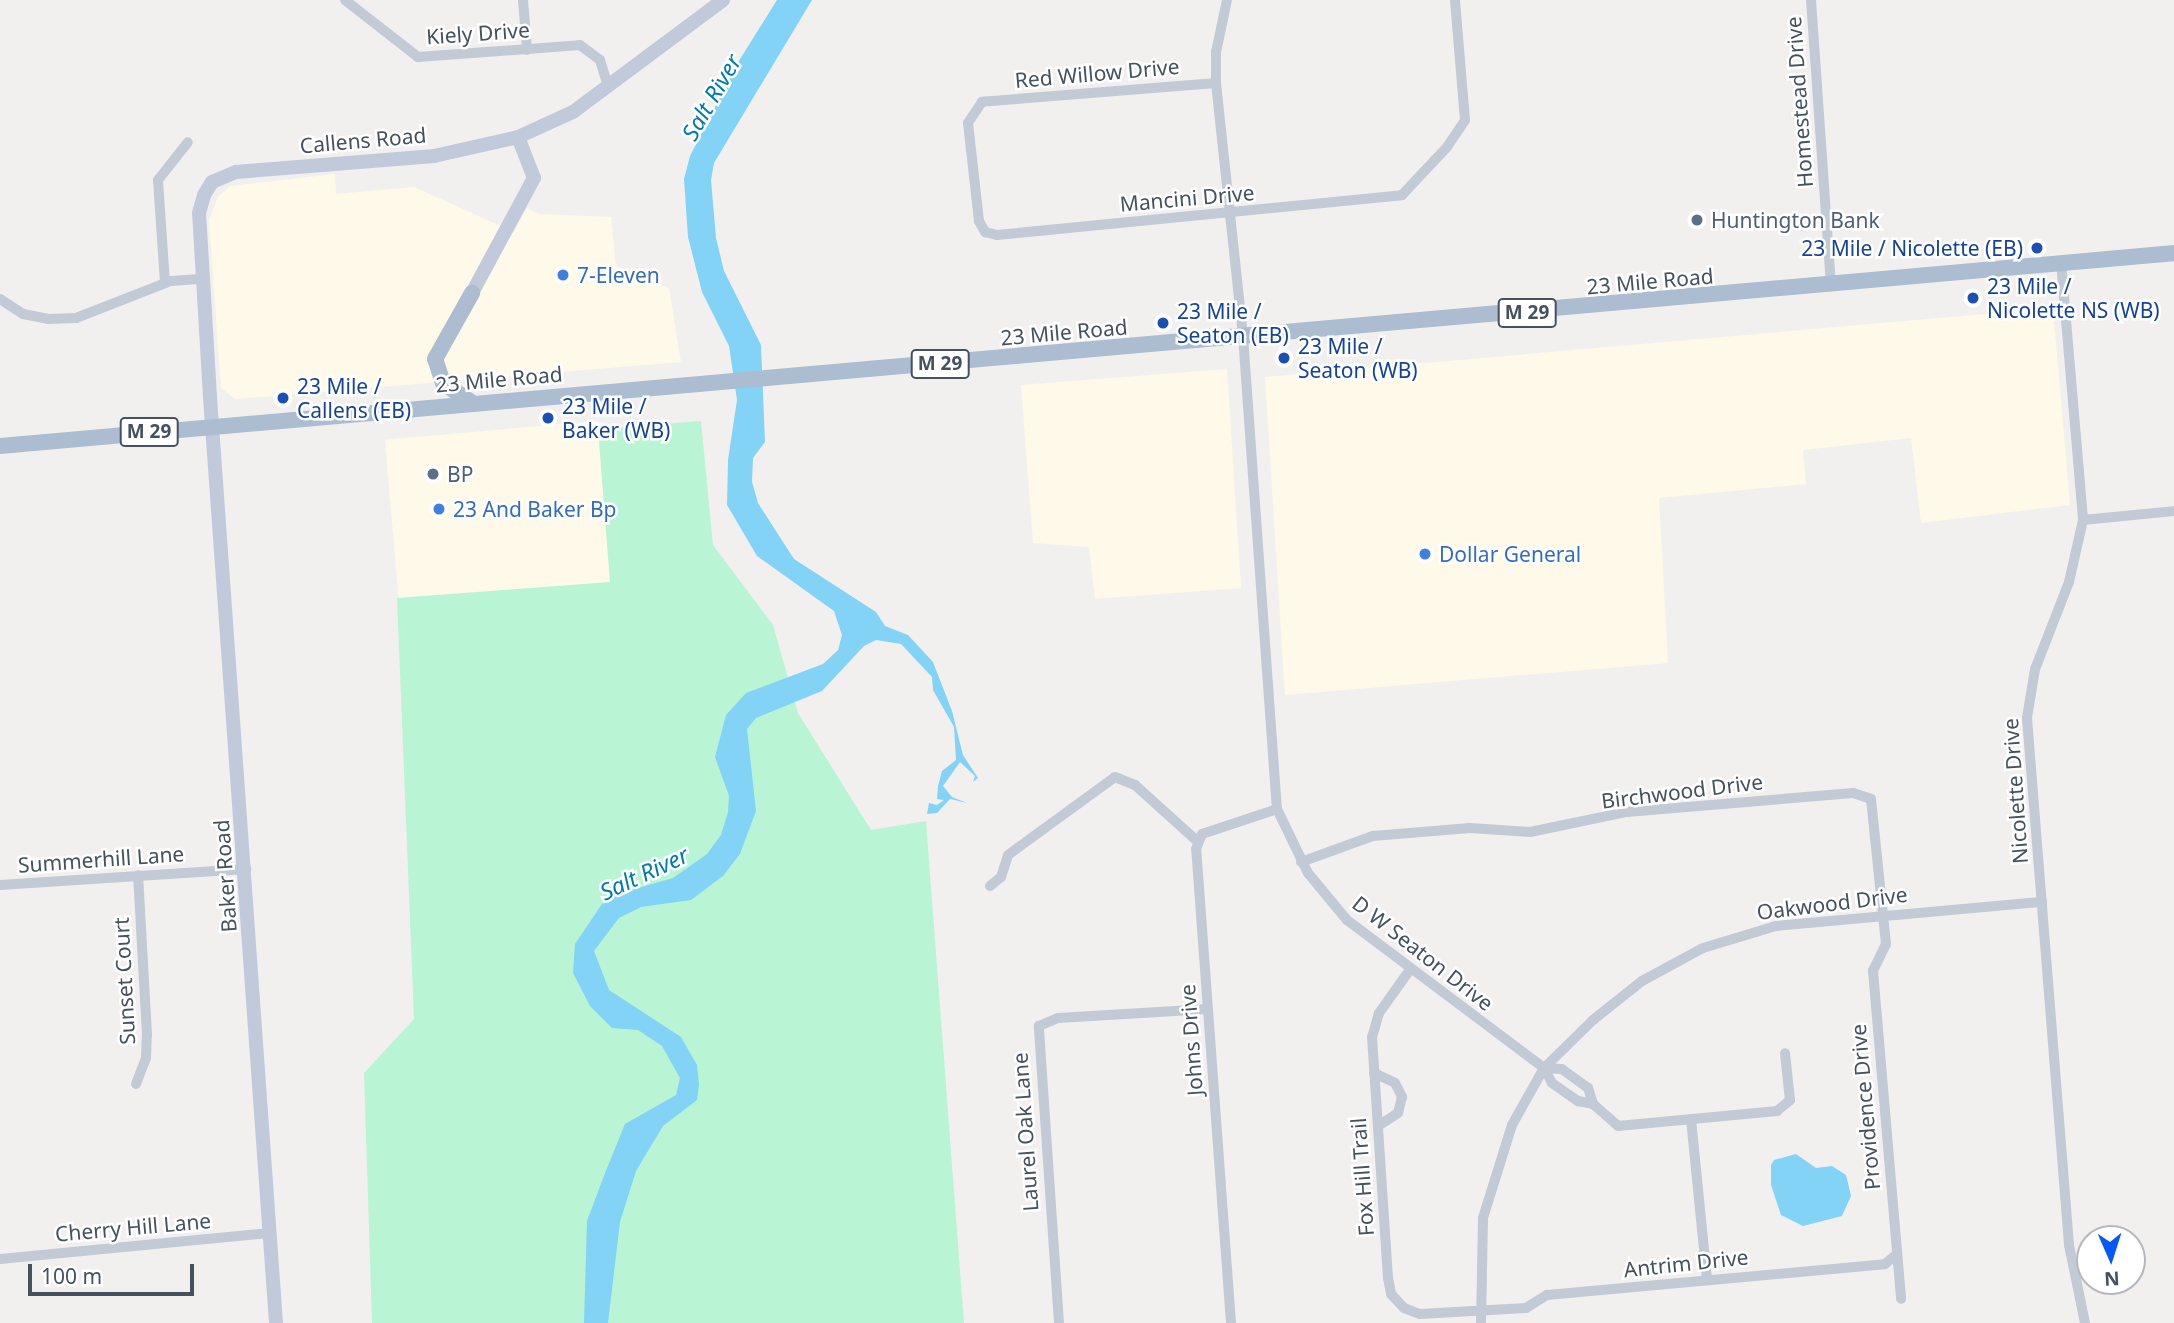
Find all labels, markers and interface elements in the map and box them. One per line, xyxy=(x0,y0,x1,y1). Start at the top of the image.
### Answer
street label: Homestead Drive xyxy=(1780,16,1818,188)
street label: Kiely Drive xyxy=(425,17,531,49)
water label: Salt River xyxy=(675,49,747,145)
street label: Red Willow Drive xyxy=(1014,53,1180,93)
street label: Callens Road xyxy=(299,122,427,158)
street label: Mancini Drive xyxy=(1119,180,1255,216)
place label: Huntington Bank xyxy=(1711,207,1880,233)
marker: Huntington Bank xyxy=(1689,212,1705,228)
place label: 23 Mile / Nicolette (EB) xyxy=(1801,235,2023,261)
marker: 23 Mile / Nicolette (EB) xyxy=(2029,240,2045,256)
place label: 7-Eleven xyxy=(577,262,660,288)
street label: 23 Mile Road xyxy=(1586,263,1714,299)
marker: 7-Eleven xyxy=(555,267,571,283)
place label: 23 Mile / Nicolette NS (WB) xyxy=(1987,273,2160,323)
marker: 23 Mile / Nicolette NS (WB) xyxy=(1965,290,1981,306)
place label: 23 Mile / Seaton (EB) xyxy=(1177,298,1289,348)
road number: M 29 xyxy=(1497,298,1557,328)
street label: 23 Mile Road xyxy=(1000,314,1128,350)
marker: 23 Mile / Seaton (EB) xyxy=(1155,315,1171,331)
place label: 23 Mile / Seaton (WB) xyxy=(1298,333,1418,383)
road number: M 29 xyxy=(910,348,970,380)
marker: 23 Mile / Seaton (WB) xyxy=(1276,350,1292,366)
street label: 23 Mile Road xyxy=(435,361,563,397)
place label: 23 Mile / Callens (EB) xyxy=(297,373,411,423)
marker: 23 Mile / Callens (EB) xyxy=(275,390,291,406)
place label: 23 Mile / Baker (WB) xyxy=(562,393,670,443)
marker: 23 Mile / Baker (WB) xyxy=(540,410,556,426)
road number: M 29 xyxy=(119,416,179,448)
place label: BP xyxy=(447,461,473,487)
marker: BP xyxy=(425,466,441,482)
place label: 23 And Baker Bp xyxy=(453,496,616,522)
marker: 23 And Baker Bp xyxy=(431,501,447,517)
place label: Dollar General xyxy=(1439,541,1581,567)
marker: Dollar General xyxy=(1417,546,1433,562)
street label: Nicolette Drive xyxy=(1997,717,2033,865)
street label: Birchwood Drive xyxy=(1600,769,1764,813)
street label: Baker Road xyxy=(208,819,242,933)
water label: Salt River xyxy=(595,840,693,906)
street label: Summerhill Lane xyxy=(17,841,185,877)
street label: Oakwood Drive xyxy=(1755,881,1909,925)
street label: D W Seaton Drive xyxy=(1348,890,1498,1016)
street label: Sunset Court xyxy=(108,917,140,1045)
street label: Johns Drive xyxy=(1175,983,1207,1097)
street label: Providence Drive xyxy=(1845,1023,1885,1191)
street label: Laurel Oak Lane xyxy=(1007,1052,1043,1212)
street label: Fox Hill Trail xyxy=(1345,1117,1379,1237)
street label: Cherry Hill Lane xyxy=(54,1208,212,1246)
north arrow xyxy=(2076,1225,2146,1295)
street label: Antrim Drive xyxy=(1622,1244,1750,1282)
scale bar xyxy=(32,1250,198,1294)
text: 100 m xyxy=(41,1262,102,1290)
text: N xyxy=(2104,1266,2120,1292)

